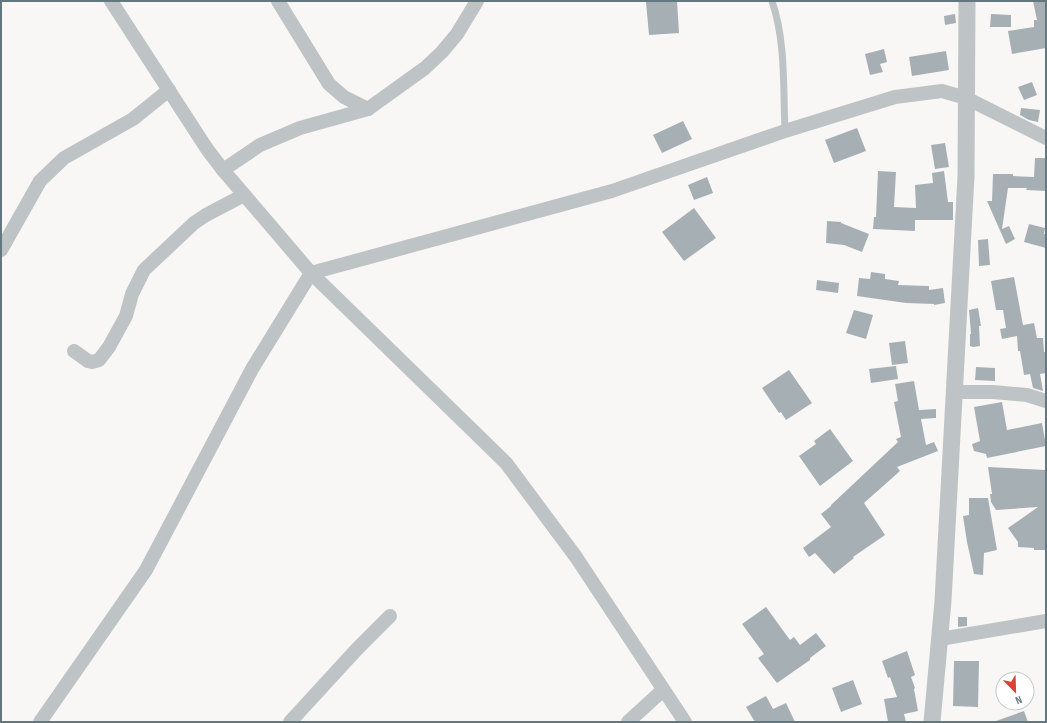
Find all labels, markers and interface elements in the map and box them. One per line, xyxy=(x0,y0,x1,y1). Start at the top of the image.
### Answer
north arrow xyxy=(995,671,1035,711)
text: N xyxy=(1013,693,1024,707)

